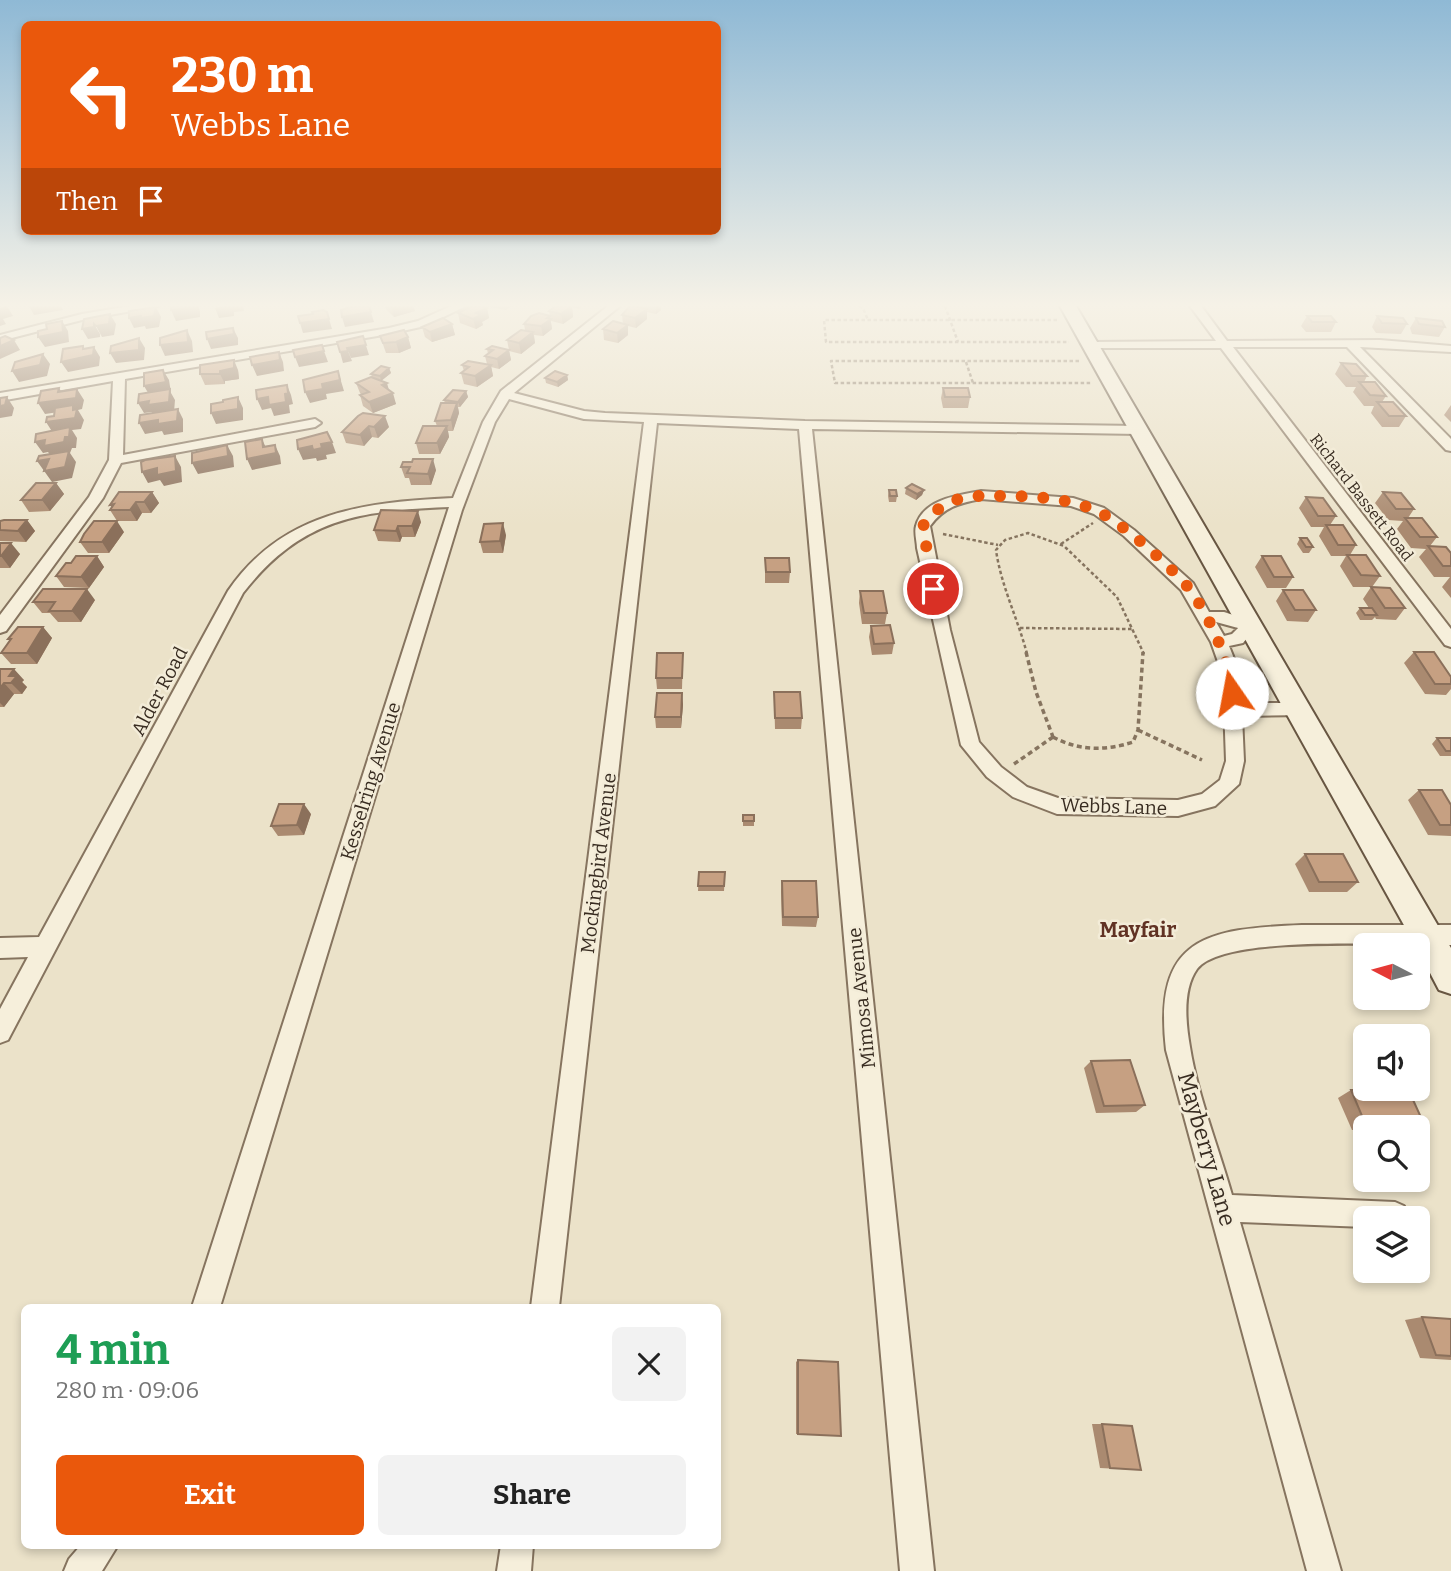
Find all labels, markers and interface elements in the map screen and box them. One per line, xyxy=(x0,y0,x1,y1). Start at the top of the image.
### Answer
text: 230 m xyxy=(171,46,314,105)
icon: left xyxy=(56,49,147,140)
text: Webbs Lane xyxy=(171,106,350,144)
icon: arrive xyxy=(132,182,170,220)
text: Then xyxy=(56,186,118,217)
street label: Richard Bassett Road xyxy=(1306,430,1417,565)
pin xyxy=(903,559,963,619)
icon: arrive xyxy=(914,570,952,608)
street label: Alder Road xyxy=(126,643,192,740)
position arrow xyxy=(1195,656,1269,730)
street label: Kesselring Avenue xyxy=(335,699,405,863)
street label: Mockingbird Avenue xyxy=(576,771,621,955)
street label: Webbs Lane xyxy=(1060,793,1168,820)
district label: Mayfair xyxy=(1100,917,1177,943)
street label: Mimosa Avenue xyxy=(843,926,880,1070)
north arrow xyxy=(1353,933,1430,1010)
map controls xyxy=(1353,933,1430,1283)
button: sound xyxy=(1353,1024,1430,1101)
street label: Mayberry Lane xyxy=(1172,1069,1242,1229)
button: search xyxy=(1353,1115,1430,1192)
button: layers xyxy=(1353,1206,1430,1283)
text: 4 min xyxy=(56,1325,170,1375)
button: close xyxy=(612,1327,686,1401)
text: 280 m · 09:06 xyxy=(56,1376,199,1404)
button: Exit xyxy=(56,1455,364,1535)
button: Share xyxy=(378,1455,686,1535)

